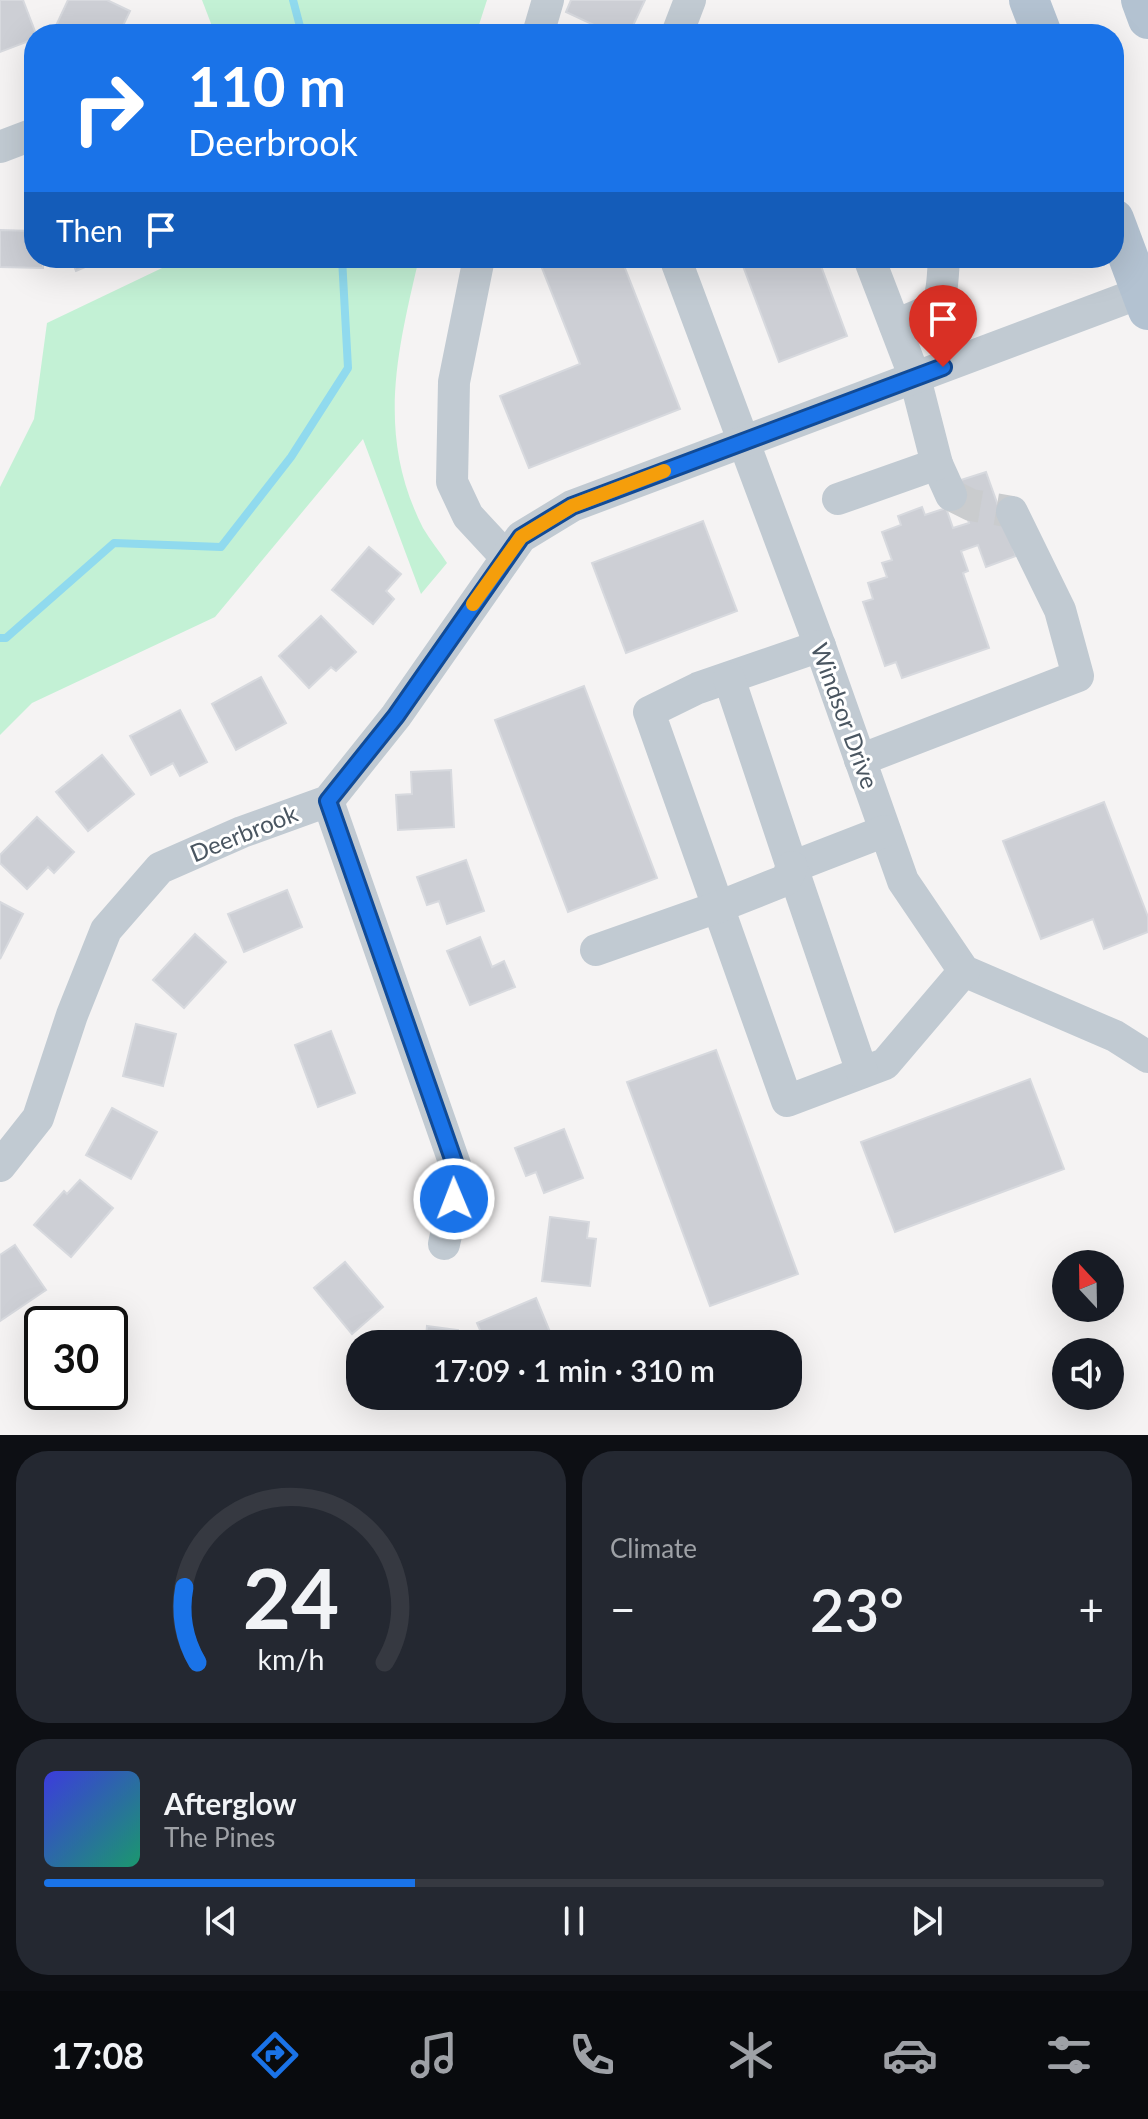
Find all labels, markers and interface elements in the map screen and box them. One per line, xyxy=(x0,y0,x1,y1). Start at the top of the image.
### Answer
text: 110 m xyxy=(188,52,346,119)
icon: right xyxy=(56,56,160,160)
text: Deerbrook xyxy=(188,120,358,164)
icon: arrive xyxy=(139,208,183,252)
text: Then xyxy=(56,212,123,248)
pin xyxy=(909,285,977,367)
icon: arrive xyxy=(921,297,965,341)
street label: Windsor Drive xyxy=(806,639,885,792)
street label: Deerbrook xyxy=(185,798,302,867)
position arrow xyxy=(412,1157,496,1241)
north arrow xyxy=(1052,1250,1124,1322)
map controls xyxy=(1052,1250,1124,1410)
speed limit sign: 30 xyxy=(24,1306,128,1410)
button: sound xyxy=(1052,1338,1124,1410)
text: 17:09 · 1 min · 310 m xyxy=(433,1352,715,1388)
text: Climate xyxy=(610,1532,697,1564)
text: 24 xyxy=(243,1547,339,1647)
text: 23° xyxy=(810,1573,904,1645)
text: − xyxy=(610,1583,636,1635)
text: + xyxy=(1078,1583,1104,1635)
text: km/h xyxy=(258,1642,324,1676)
text: Afterglow xyxy=(164,1785,297,1821)
text: The Pines xyxy=(164,1821,275,1853)
icon: previous xyxy=(199,1899,243,1943)
icon: pause xyxy=(552,1899,596,1943)
icon: next xyxy=(905,1899,949,1943)
icon: directions xyxy=(247,2027,303,2083)
icon: music xyxy=(406,2027,462,2083)
icon: phone xyxy=(564,2027,620,2083)
icon: climate xyxy=(723,2027,779,2083)
icon: car xyxy=(882,2027,938,2083)
icon: filters xyxy=(1041,2027,1097,2083)
text: 17:08 xyxy=(51,2033,144,2077)

